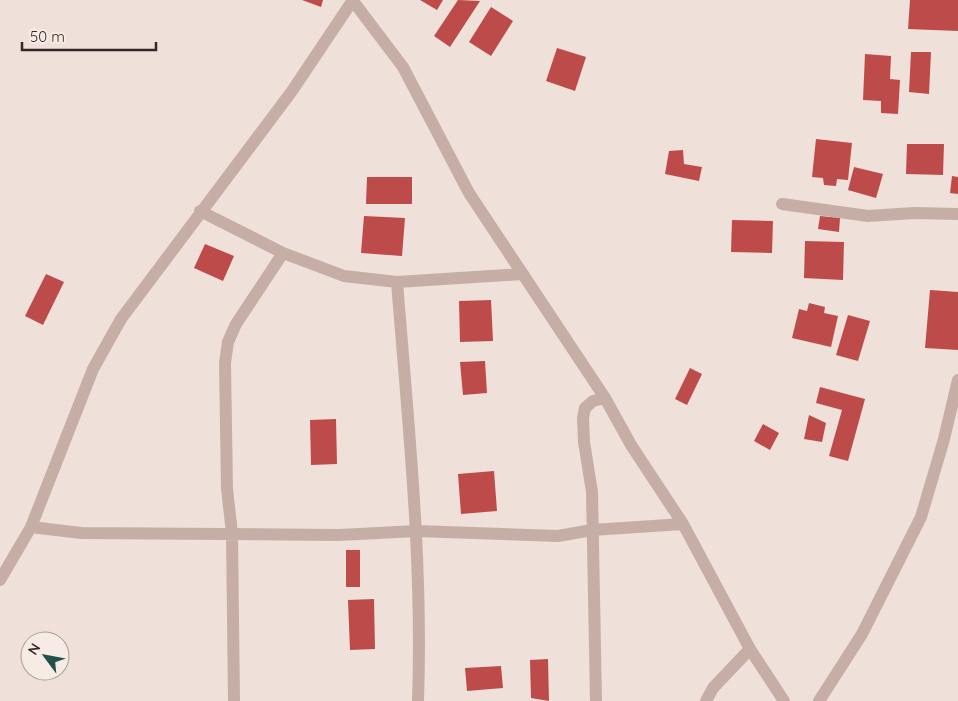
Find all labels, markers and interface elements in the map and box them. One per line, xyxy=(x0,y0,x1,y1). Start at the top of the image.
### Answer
scale bar xyxy=(22,20,156,52)
text: 50 m xyxy=(30,27,65,46)
north arrow xyxy=(20,631,70,681)
text: N xyxy=(24,640,44,658)

